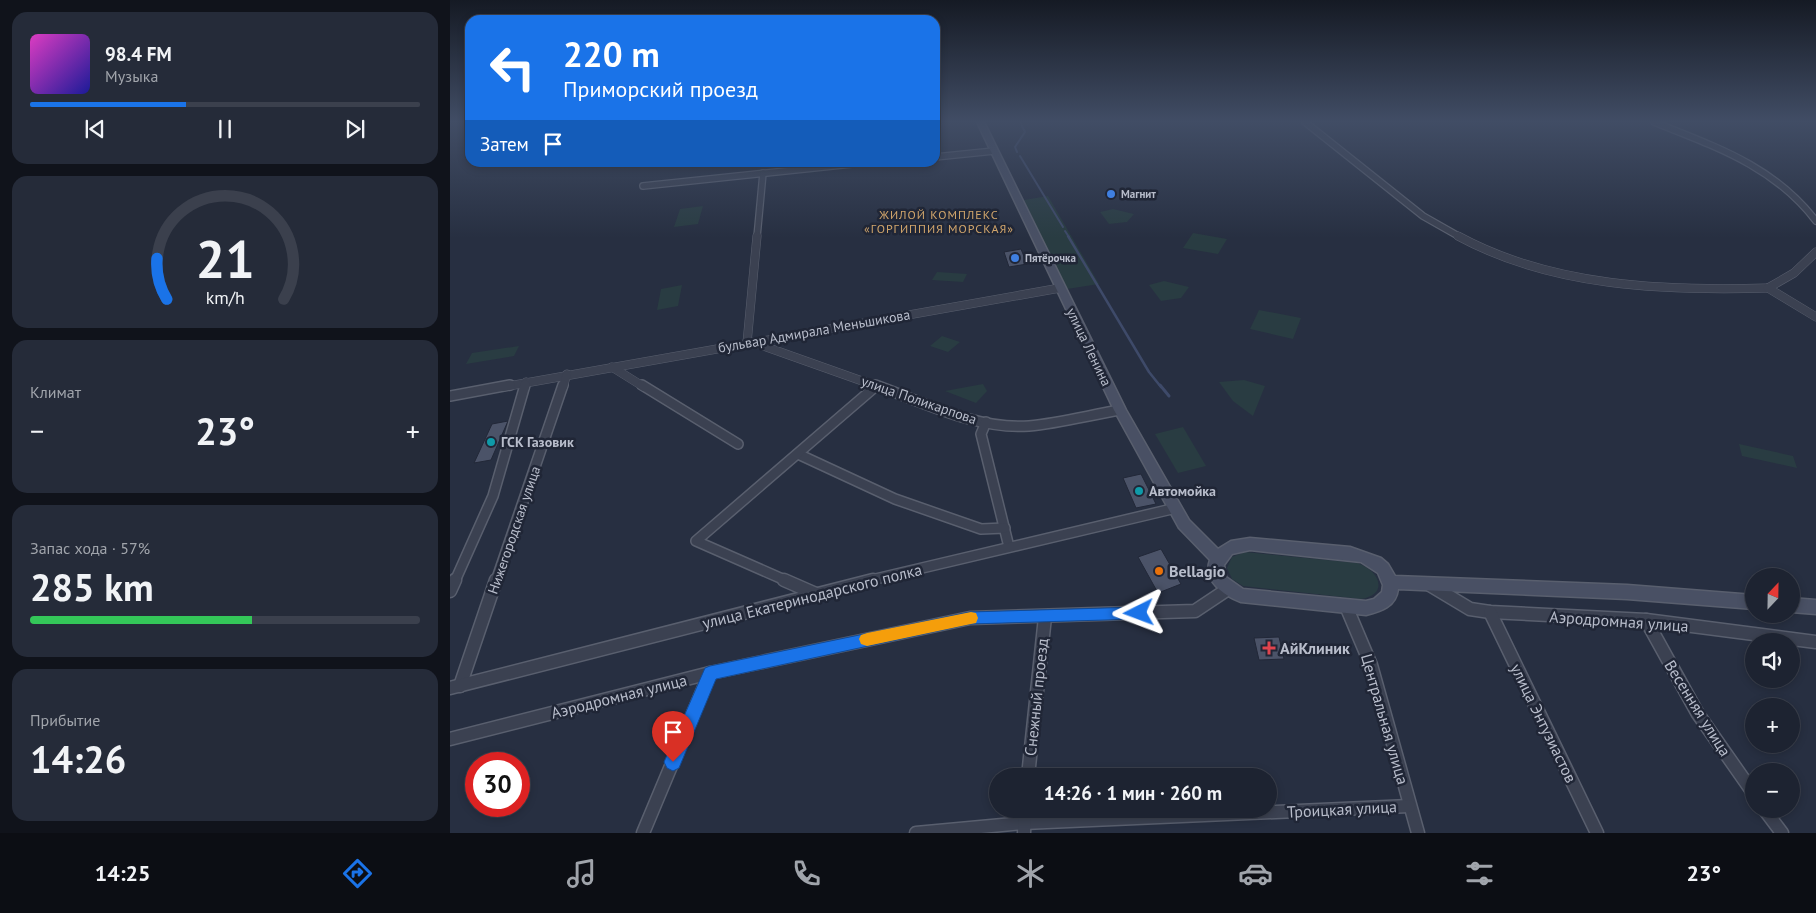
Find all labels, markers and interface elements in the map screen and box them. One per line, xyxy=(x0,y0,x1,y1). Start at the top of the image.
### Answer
text: 220 m xyxy=(563,31,660,77)
icon: left xyxy=(480,35,545,100)
text: 98.4 FM xyxy=(105,42,172,66)
text: Музыка xyxy=(105,66,158,86)
text: Приморский проезд xyxy=(563,75,758,103)
icon: previous xyxy=(81,115,109,143)
icon: pause xyxy=(211,115,239,143)
icon: next xyxy=(341,115,369,143)
icon: arrive xyxy=(539,130,567,158)
text: Затем xyxy=(480,132,529,156)
place label: Магнит xyxy=(1121,187,1156,201)
marker: Магнит xyxy=(1105,188,1117,200)
district label: ЖИЛОЙ КОМПЛЕКС «ГОРГИППИЯ МОРСКАЯ» xyxy=(864,207,1014,236)
text: 21 xyxy=(196,225,254,292)
place label: Пятёрочка xyxy=(1025,251,1076,265)
marker: Пятёрочка xyxy=(1009,252,1021,264)
text: km/h xyxy=(205,286,245,309)
street label: бульвар Адмирала Меньшикова xyxy=(717,305,912,357)
street label: улица Ленина xyxy=(1062,305,1116,389)
street label: улица Поликарпова xyxy=(859,372,979,428)
text: Климат xyxy=(30,382,81,402)
text: 23° xyxy=(195,406,255,455)
text: − xyxy=(30,412,44,449)
text: + xyxy=(406,412,420,449)
place label: ГСК Газовик xyxy=(501,433,574,451)
marker: ГСК Газовик xyxy=(485,436,497,448)
street label: Нижегородская улица xyxy=(484,464,544,596)
place label: Автомойка xyxy=(1149,482,1216,500)
marker: Автомойка xyxy=(1133,485,1145,497)
text: Запас хода · 57% xyxy=(30,538,150,558)
street label: улица Екатеринодарского полка xyxy=(700,559,924,633)
place label: Bellagio xyxy=(1169,561,1226,581)
text: 285 km xyxy=(30,562,154,611)
marker: Bellagio xyxy=(1153,565,1165,577)
north arrow xyxy=(1745,568,1800,622)
map controls xyxy=(1745,568,1800,818)
position arrow xyxy=(1112,586,1164,638)
street label: Аэродромная улица xyxy=(1549,606,1689,636)
button: sound xyxy=(1745,633,1800,688)
street label: Снежный проезд xyxy=(1020,637,1052,757)
place label: АйКлиник xyxy=(1280,638,1350,658)
marker: АйКлиник xyxy=(1262,641,1276,655)
street label: Центральная улица xyxy=(1357,651,1413,787)
street label: Весенняя улица xyxy=(1660,656,1736,760)
street label: улица Энтузиастов xyxy=(1507,660,1581,786)
street label: Аэродромная улица xyxy=(549,669,689,723)
button: + xyxy=(1745,698,1800,753)
text: Прибытие xyxy=(30,710,100,730)
pin xyxy=(652,711,694,762)
icon: arrive xyxy=(659,718,687,746)
text: 14:26 xyxy=(30,734,126,783)
speed limit sign: 30 xyxy=(465,752,530,817)
button: − xyxy=(1745,763,1800,818)
text: 14:26 · 1 мин · 260 m xyxy=(1044,781,1222,805)
street label: Троицкая улица xyxy=(1287,796,1397,822)
icon: directions xyxy=(340,856,375,891)
icon: music xyxy=(564,856,599,891)
icon: phone xyxy=(789,856,824,891)
icon: climate xyxy=(1013,856,1048,891)
icon: car xyxy=(1238,856,1273,891)
icon: filters xyxy=(1462,856,1497,891)
text: 14:25 xyxy=(95,859,151,887)
text: 23° xyxy=(1687,859,1721,887)

